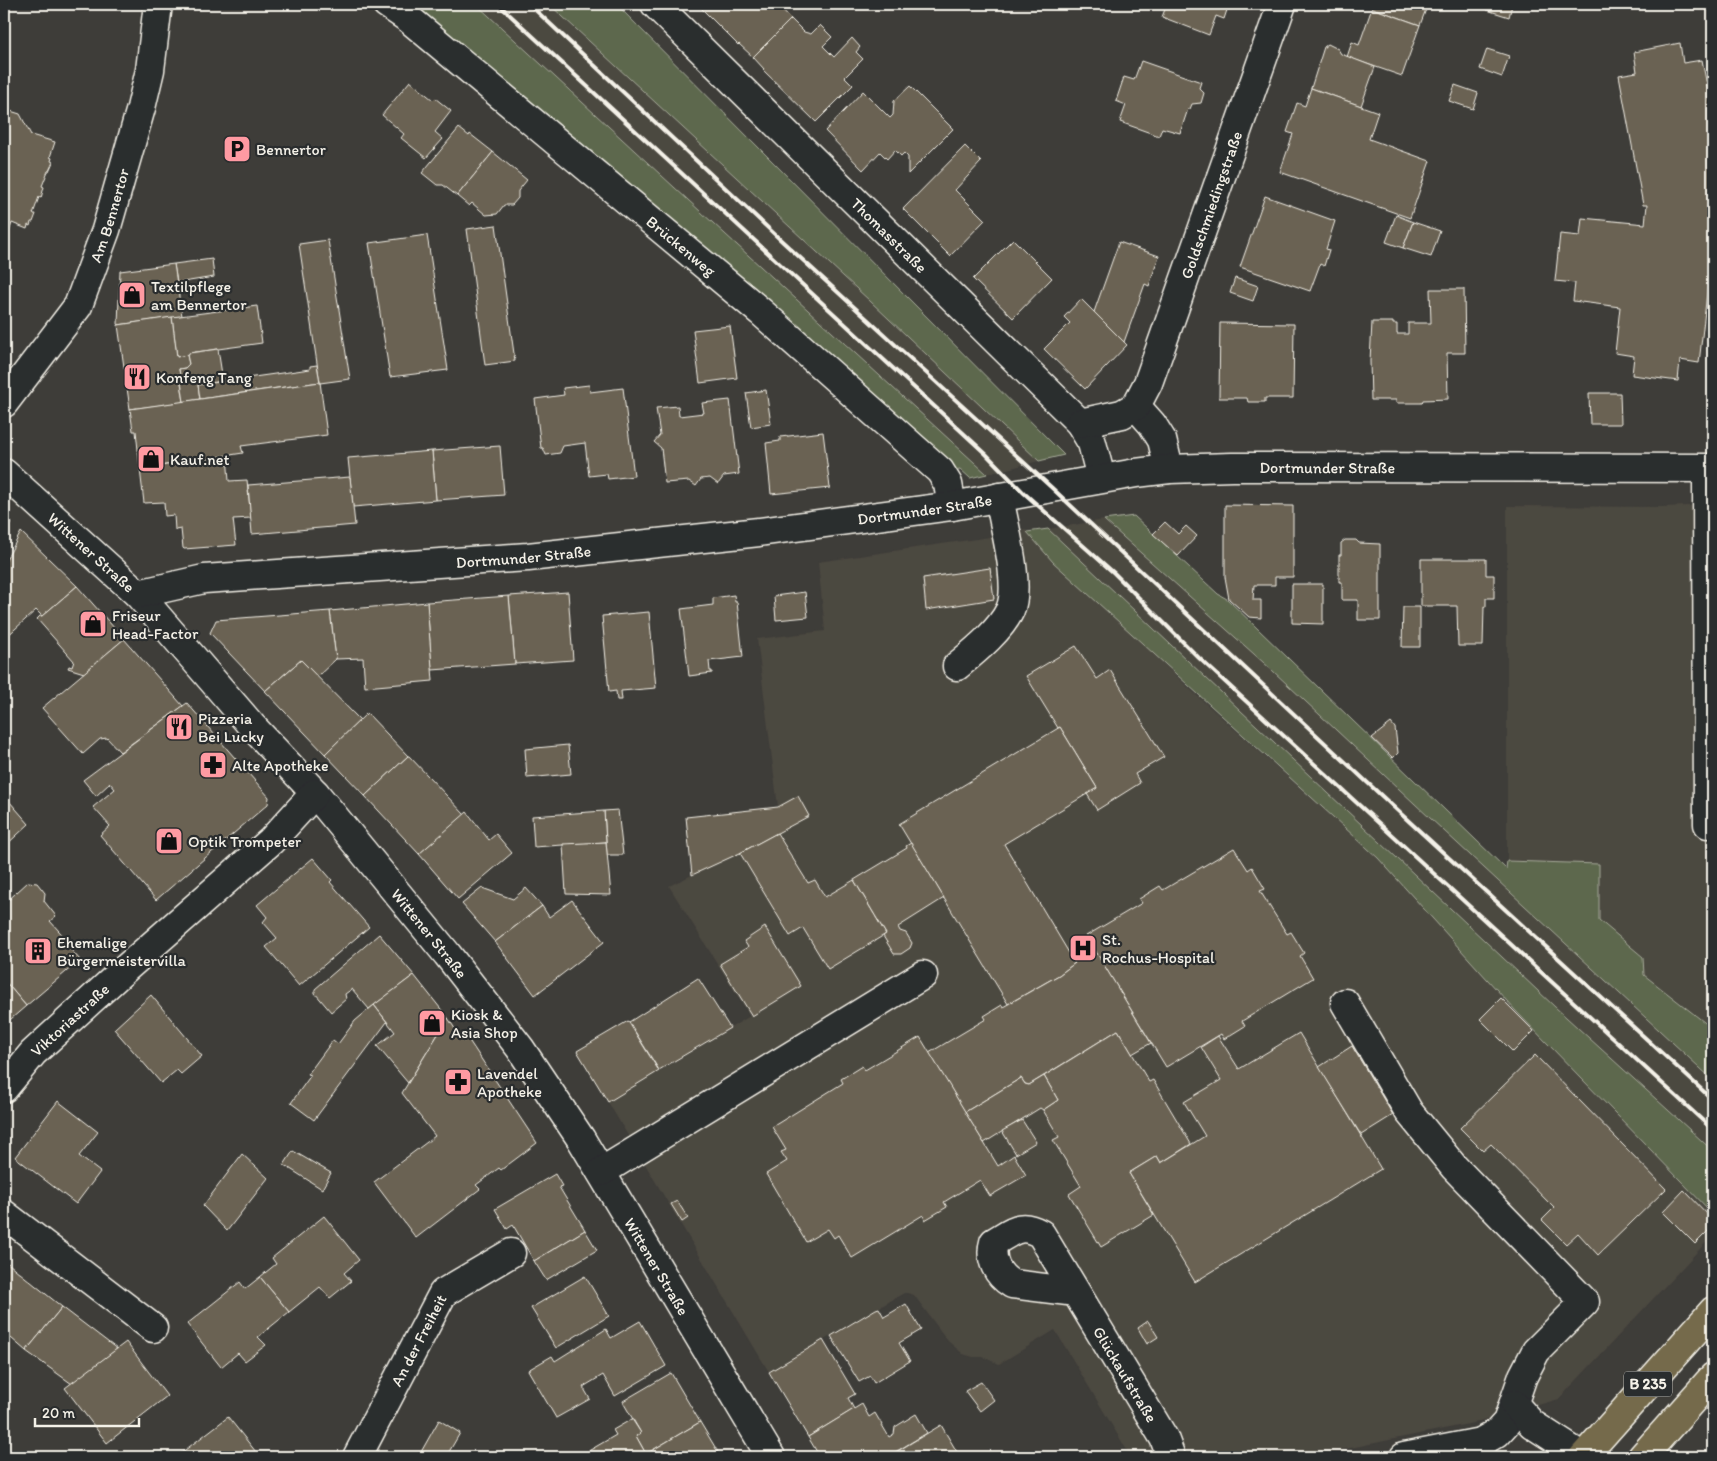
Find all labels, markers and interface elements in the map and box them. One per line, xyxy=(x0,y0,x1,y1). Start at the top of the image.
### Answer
street label: Goldschmiedingstraße xyxy=(1176,128,1246,281)
parking icon: Bennertor xyxy=(222,134,252,164)
place label: Bennertor xyxy=(256,140,326,159)
street label: Am Bennertor xyxy=(85,166,133,265)
street label: Thomasstraße xyxy=(847,193,931,276)
street label: Brückenweg xyxy=(643,211,721,281)
place label: Textilpflege am Bennertor xyxy=(151,277,247,314)
shop icon: Textilpflege am Bennertor xyxy=(117,280,147,310)
restaurant icon: Konfeng Tang xyxy=(122,362,152,392)
place label: Konfeng Tang xyxy=(156,368,253,387)
shop icon: Kauf.net xyxy=(136,444,166,474)
place label: Kauf.net xyxy=(170,450,230,469)
street label: Dortmunder Straße xyxy=(1259,458,1395,477)
street label: Dortmunder Straße xyxy=(856,490,993,528)
street label: Wittener Straße xyxy=(44,508,139,596)
street label: Dortmunder Straße xyxy=(455,541,592,571)
place label: Friseur Head-Factor xyxy=(112,606,199,643)
shop icon: Friseur Head-Factor xyxy=(78,609,108,639)
place label: Pizzeria Bei Lucky xyxy=(198,709,264,746)
restaurant icon: Pizzeria Bei Lucky xyxy=(164,712,194,742)
pharmacy icon: Alte Apotheke xyxy=(198,750,228,780)
place label: Alte Apotheke xyxy=(232,756,329,775)
shop icon: Optik Trompeter xyxy=(154,826,184,856)
place label: Optik Trompeter xyxy=(188,832,301,851)
street label: Wittener Straße xyxy=(387,884,472,982)
place label: St. Rochus-Hospital xyxy=(1102,930,1215,967)
place label: Ehemalige Bürgermeistervilla xyxy=(57,933,186,970)
hospital icon: St. Rochus-Hospital xyxy=(1068,933,1098,963)
building icon: Ehemalige Bürgermeistervilla xyxy=(23,936,53,966)
street label: Viktoriastraße xyxy=(26,979,113,1060)
place label: Kiosk & Asia Shop xyxy=(451,1005,518,1042)
shop icon: Kiosk & Asia Shop xyxy=(417,1008,447,1038)
place label: Lavendel Apotheke xyxy=(477,1064,542,1101)
pharmacy icon: Lavendel Apotheke xyxy=(443,1067,473,1097)
street label: Wittener Straße xyxy=(621,1214,694,1319)
street label: An der Freiheit xyxy=(386,1291,450,1389)
street label: Glückaufstraße xyxy=(1089,1323,1162,1426)
road number: B 235 xyxy=(1624,1372,1672,1396)
scale bar xyxy=(35,1396,139,1428)
text: 20 m xyxy=(42,1404,76,1422)

